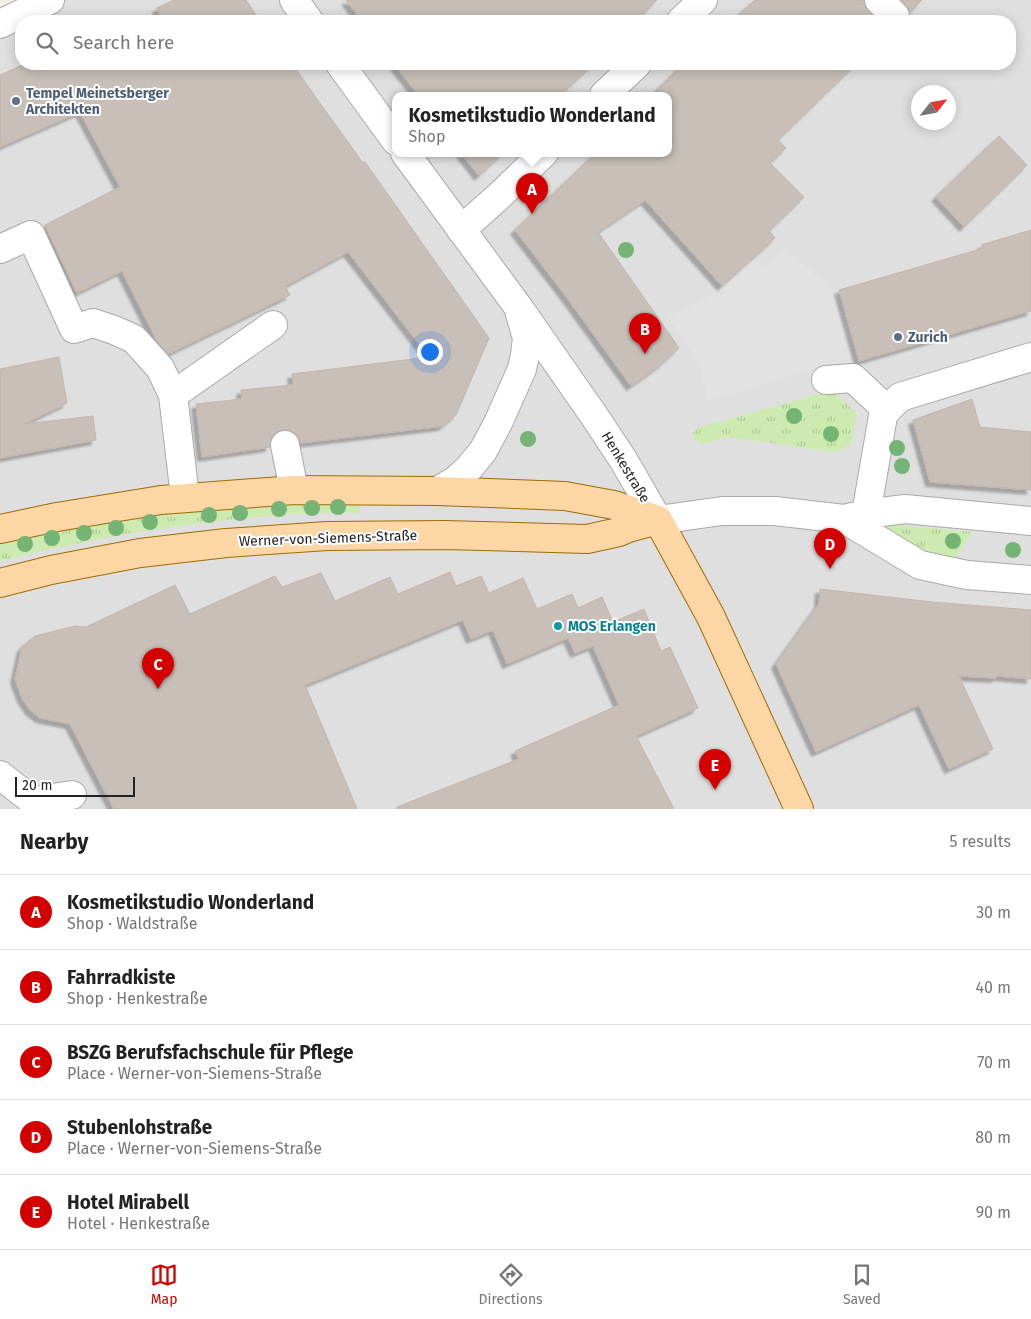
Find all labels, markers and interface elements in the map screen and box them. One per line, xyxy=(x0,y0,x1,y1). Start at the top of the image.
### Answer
search box xyxy=(15,15,1016,70)
icon: search xyxy=(33,29,61,57)
text: Search here xyxy=(73,31,174,54)
place label: Tempel Meinetsberger Architekten xyxy=(25,85,169,118)
north arrow xyxy=(911,85,956,130)
popup xyxy=(392,92,672,157)
marker: Tempel Meinetsberger Architekten xyxy=(10,95,22,107)
text: Kosmetikstudio Wonderland xyxy=(408,104,656,127)
text: Shop xyxy=(408,127,445,146)
pin: A xyxy=(516,173,548,214)
pin: B xyxy=(629,313,661,354)
place label: Zurich xyxy=(908,329,948,346)
marker: Zurich xyxy=(892,331,904,343)
your location xyxy=(417,339,443,365)
street label: Henkestraße xyxy=(598,429,653,506)
street label: Werner-von-Siemens-Straße xyxy=(238,527,418,550)
pin: D xyxy=(814,528,846,569)
place label: MOS Erlangen xyxy=(568,618,656,635)
marker: MOS Erlangen xyxy=(552,620,564,632)
pin: C xyxy=(142,648,174,689)
pin: E xyxy=(699,749,731,790)
scale bar xyxy=(15,774,135,797)
text: 20 m xyxy=(22,777,52,794)
text: Nearby xyxy=(20,829,88,855)
text: 5 results xyxy=(950,832,1011,851)
text: Kosmetikstudio Wonderland xyxy=(67,891,314,914)
text: A xyxy=(31,903,41,922)
text: 30 m xyxy=(976,903,1011,922)
text: Shop · Waldstraße xyxy=(67,914,198,933)
text: Fahrradkiste xyxy=(67,966,175,989)
text: B xyxy=(31,978,41,997)
text: 40 m xyxy=(976,978,1011,997)
text: Shop · Henkestraße xyxy=(67,989,208,1008)
text: BSZG Berufsfachschule für Pflege xyxy=(67,1041,354,1064)
text: C xyxy=(31,1053,41,1072)
text: 70 m xyxy=(977,1053,1011,1072)
text: Place · Werner-von-Siemens-Straße xyxy=(67,1064,322,1083)
text: Stubenlohstraße xyxy=(67,1116,212,1139)
text: D xyxy=(31,1128,41,1147)
text: 80 m xyxy=(975,1128,1011,1147)
text: Place · Werner-von-Siemens-Straße xyxy=(67,1139,322,1158)
text: Hotel Mirabell xyxy=(67,1191,189,1214)
text: E xyxy=(32,1203,40,1222)
text: 90 m xyxy=(976,1203,1011,1222)
text: Hotel · Henkestraße xyxy=(67,1214,210,1233)
tab: Map xyxy=(150,1261,178,1308)
tab: Directions xyxy=(478,1261,543,1308)
tab: Saved xyxy=(843,1261,881,1308)

